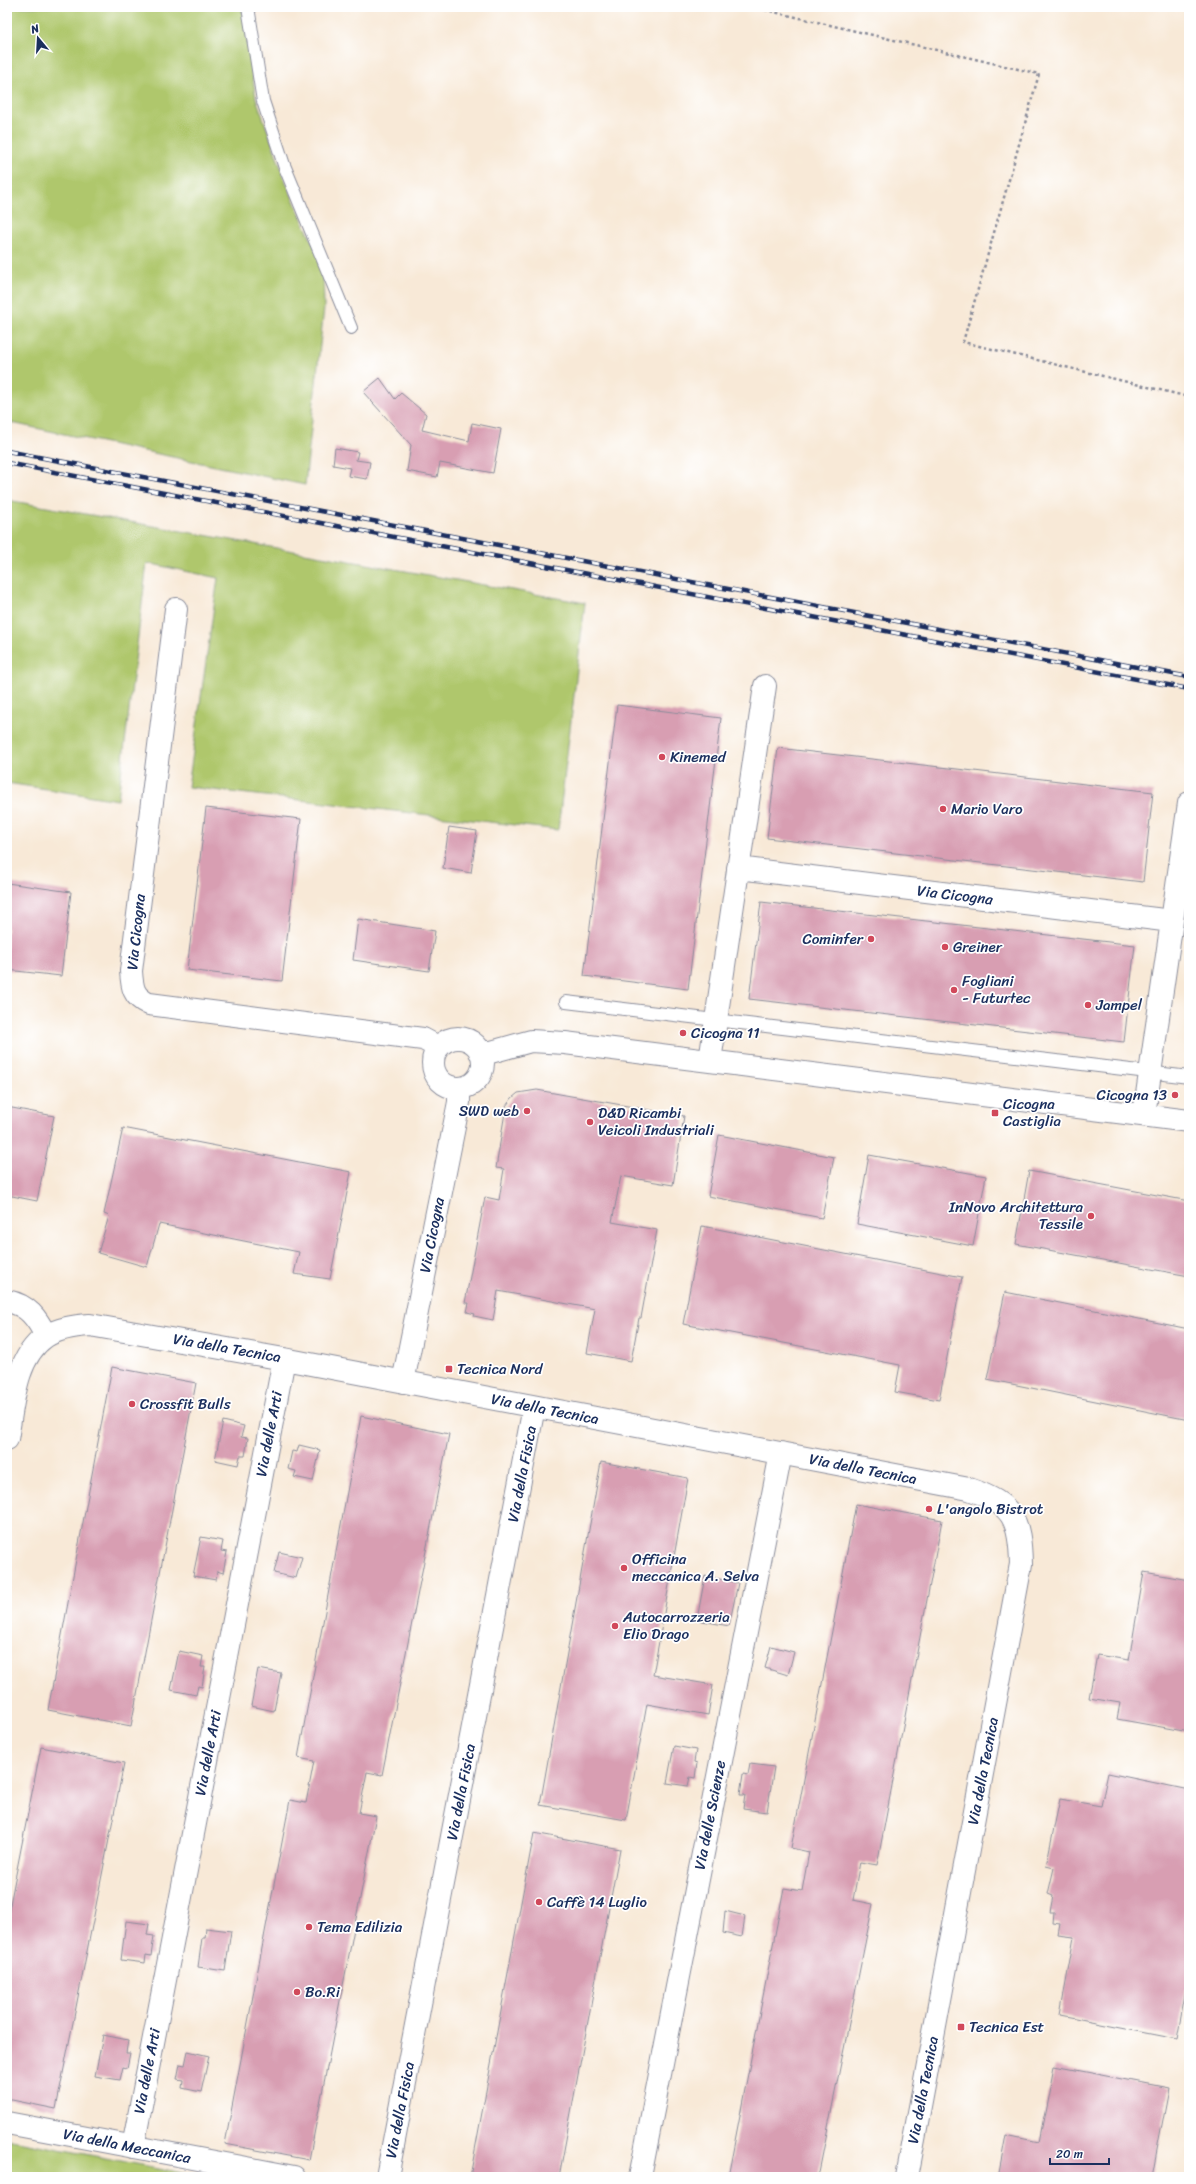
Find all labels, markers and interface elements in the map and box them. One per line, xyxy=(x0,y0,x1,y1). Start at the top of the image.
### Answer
north arrow xyxy=(18,18,58,58)
text: N xyxy=(28,19,42,39)
place label: Kinemed xyxy=(670,744,727,770)
marker: Kinemed xyxy=(657,752,667,762)
place label: Mario Varo xyxy=(951,796,1023,822)
marker: Mario Varo xyxy=(938,804,948,814)
street label: Via Cicogna xyxy=(916,877,995,913)
street label: Via Cicogna xyxy=(119,892,153,971)
place label: Cominfer xyxy=(802,926,864,952)
marker: Cominfer xyxy=(866,934,876,944)
place label: Greiner xyxy=(953,934,1003,960)
marker: Greiner xyxy=(940,942,950,952)
place label: Fogliani - Futurtec xyxy=(962,968,1031,1011)
marker: Fogliani - Futurtec xyxy=(949,985,959,995)
place label: Jampel xyxy=(1095,992,1143,1018)
marker: Jampel xyxy=(1083,1000,1093,1010)
place label: Cicogna 11 xyxy=(691,1020,760,1046)
marker: Cicogna 11 xyxy=(678,1028,688,1038)
place label: Cicogna 13 xyxy=(1097,1082,1167,1108)
marker: Cicogna 13 xyxy=(1170,1090,1180,1100)
place label: Cicogna Castiglia xyxy=(1003,1091,1061,1134)
place label: SWD web xyxy=(459,1098,519,1124)
place label: D&D Ricambi Veicoli Industriali xyxy=(598,1100,715,1143)
marker: SWD web xyxy=(522,1106,532,1116)
marker: Cicogna Castiglia xyxy=(990,1108,1000,1118)
marker: D&D Ricambi Veicoli Industriali xyxy=(585,1117,595,1127)
place label: InNovo Architettura Tessile xyxy=(948,1194,1083,1237)
street label: Via Cicogna xyxy=(412,1195,452,1275)
marker: InNovo Architettura Tessile xyxy=(1086,1211,1096,1221)
street label: Via della Tecnica xyxy=(171,1326,283,1370)
place label: Tecnica Nord xyxy=(457,1356,543,1382)
marker: Tecnica Nord xyxy=(444,1364,454,1374)
street label: Via della Tecnica xyxy=(489,1386,601,1432)
street label: Via delle Arti xyxy=(248,1388,290,1479)
place label: Crossfit Bulls xyxy=(140,1391,231,1417)
marker: Crossfit Bulls xyxy=(127,1399,137,1409)
street label: Via della Fisica xyxy=(500,1423,544,1525)
street label: Via della Tecnica xyxy=(807,1446,919,1492)
place label: L'angolo Bistrot xyxy=(937,1496,1044,1522)
marker: L'angolo Bistrot xyxy=(924,1504,934,1514)
place label: Officina meccanica A. Selva xyxy=(632,1546,760,1589)
marker: Officina meccanica A. Selva xyxy=(619,1563,629,1573)
place label: Autocarrozzeria Elio Drago xyxy=(622,1604,730,1647)
marker: Autocarrozzeria Elio Drago xyxy=(610,1621,620,1631)
street label: Via delle Arti xyxy=(187,1707,229,1798)
street label: Via della Tecnica xyxy=(960,1715,1006,1827)
street label: Via della Fisica xyxy=(439,1741,483,1843)
street label: Via delle Scienze xyxy=(687,1758,733,1872)
place label: Caffè 14 Luglio xyxy=(547,1889,647,1915)
marker: Caffè 14 Luglio xyxy=(534,1897,544,1907)
place label: Tema Edilizia xyxy=(317,1914,403,1940)
marker: Tema Edilizia xyxy=(304,1922,314,1932)
place label: Bo.Ri xyxy=(305,1979,341,2005)
marker: Bo.Ri xyxy=(292,1987,302,1997)
place label: Tecnica Est xyxy=(969,2014,1045,2040)
marker: Tecnica Est xyxy=(956,2022,966,2032)
street label: Via delle Arti xyxy=(126,2025,168,2116)
street label: Via della Tecnica xyxy=(900,2034,946,2146)
street label: Via della Fisica xyxy=(378,2059,422,2161)
street label: Via della Meccanica xyxy=(61,2121,193,2171)
scale bar xyxy=(1050,2140,1109,2166)
text: 20 m xyxy=(1056,2143,1083,2165)

